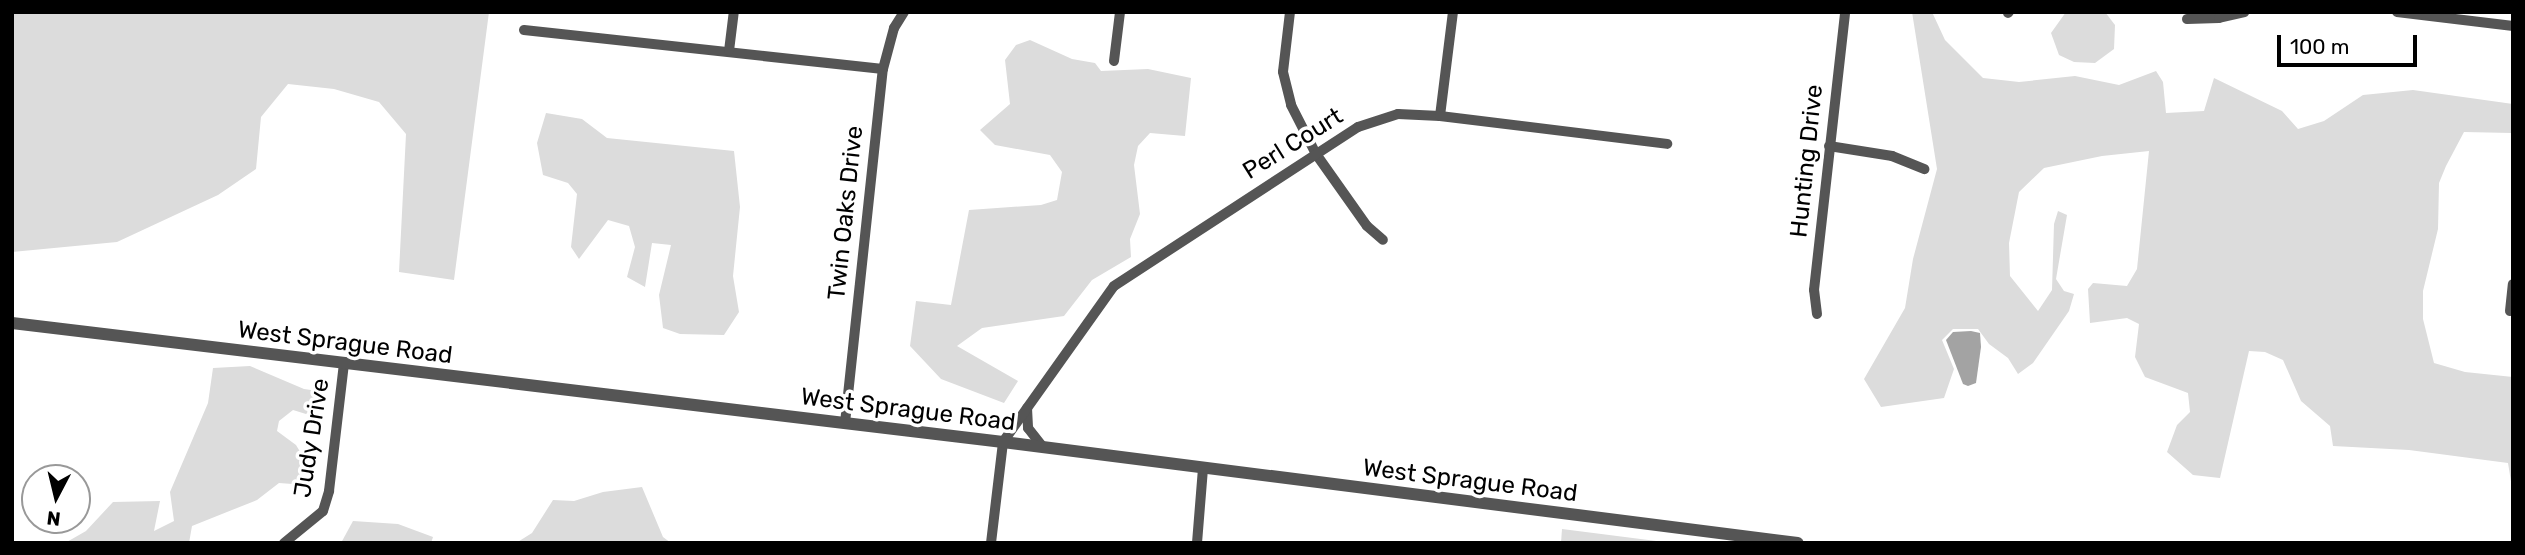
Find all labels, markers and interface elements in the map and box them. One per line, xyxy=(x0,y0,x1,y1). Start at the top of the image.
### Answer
scale bar xyxy=(2280,21,2420,65)
text: 100 m xyxy=(2290,34,2349,59)
street label: Hunting Drive xyxy=(1785,83,1829,239)
street label: Perl Court xyxy=(1238,102,1348,186)
street label: Twin Oaks Drive xyxy=(823,124,869,302)
street label: West Sprague Road xyxy=(236,316,454,370)
street label: Judy Drive xyxy=(288,376,336,500)
street label: West Sprague Road xyxy=(799,383,1017,437)
street label: West Sprague Road xyxy=(1361,454,1579,508)
north arrow xyxy=(21,464,91,534)
text: N xyxy=(45,506,62,531)

